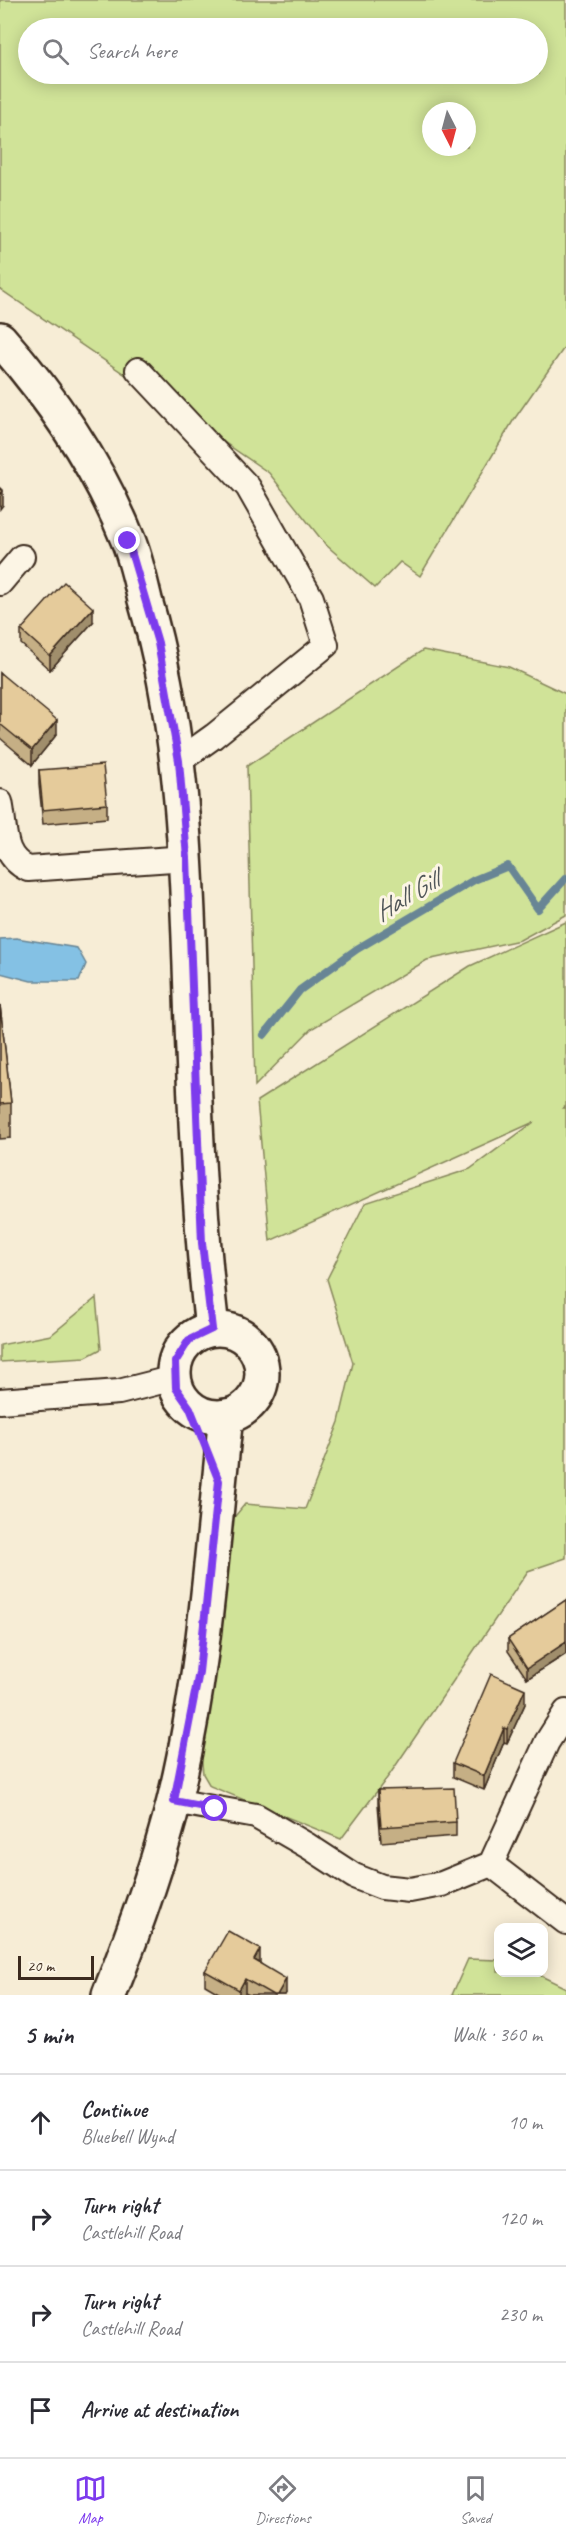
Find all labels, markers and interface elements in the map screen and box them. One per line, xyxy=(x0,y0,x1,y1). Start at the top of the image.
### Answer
search box xyxy=(18,18,548,84)
icon: search xyxy=(39,35,72,68)
text: Search here xyxy=(87,37,177,65)
north arrow xyxy=(422,102,476,156)
route end xyxy=(114,527,140,553)
water label: Hall Gill xyxy=(367,858,453,929)
route start xyxy=(201,1795,227,1821)
map controls xyxy=(494,1923,548,1977)
button: layers xyxy=(494,1923,548,1977)
scale bar xyxy=(18,1953,94,1980)
text: 20 m xyxy=(27,1956,54,1976)
text: 5 min xyxy=(24,2018,73,2051)
text: Walk · 360 m xyxy=(452,2022,542,2047)
text: Continue xyxy=(81,2096,147,2124)
icon: ahead xyxy=(24,2106,57,2139)
text: 10 m xyxy=(508,2110,542,2135)
text: Bluebell Wynd xyxy=(81,2124,174,2149)
text: Turn right xyxy=(81,2192,158,2220)
icon: right xyxy=(24,2202,57,2235)
text: 120 m xyxy=(499,2206,542,2231)
text: Castlehill Road xyxy=(81,2220,181,2245)
text: Turn right xyxy=(81,2288,158,2316)
icon: right xyxy=(24,2298,57,2331)
text: 230 m xyxy=(499,2302,542,2327)
text: Castlehill Road xyxy=(81,2316,181,2341)
icon: arrive xyxy=(24,2394,57,2427)
text: Arrive at destination xyxy=(81,2396,238,2424)
tab: Map xyxy=(74,2472,107,2528)
tab: Directions xyxy=(255,2472,311,2528)
tab: Saved xyxy=(459,2472,492,2528)

